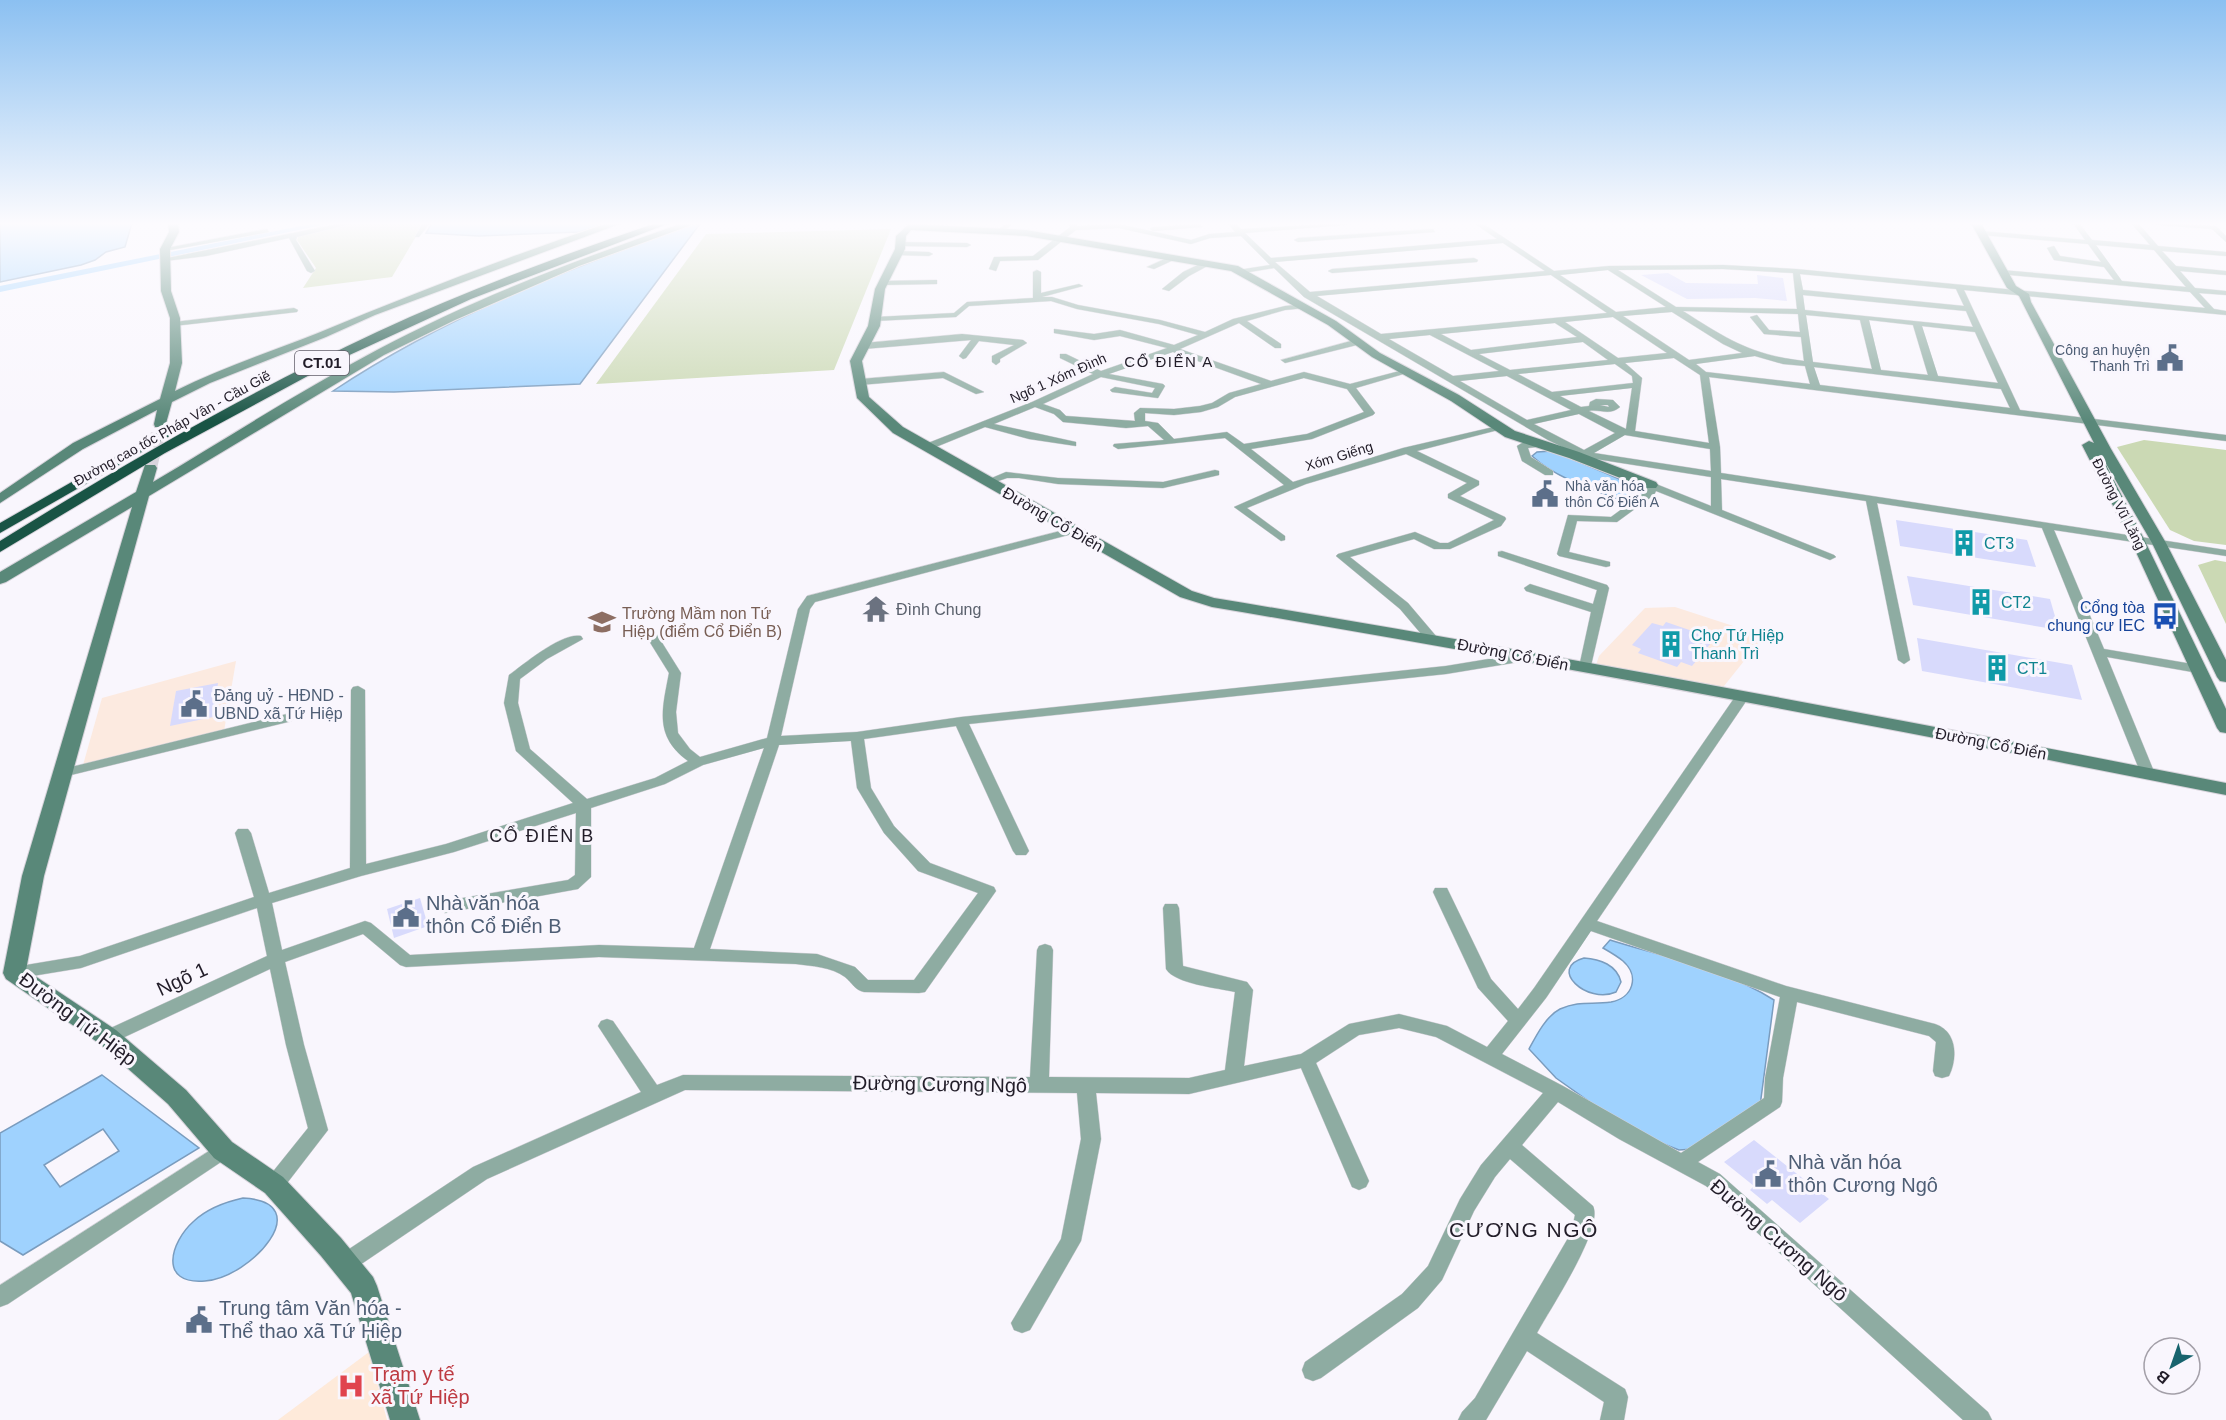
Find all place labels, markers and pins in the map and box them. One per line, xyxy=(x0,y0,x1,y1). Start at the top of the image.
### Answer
place label: Công an huyện Thanh Trì xyxy=(2055,342,2150,374)
public building icon: Công an huyện Thanh Trì xyxy=(2155,343,2185,373)
place label: Nhà văn hóa thôn Cổ Điển A xyxy=(1565,478,1660,510)
public building icon: Nhà văn hóa thôn Cổ Điển A xyxy=(1530,479,1560,509)
building icon: CT3 xyxy=(1949,528,1979,558)
place label: CT3 xyxy=(1984,535,2014,552)
building icon: CT2 xyxy=(1966,587,1996,617)
temple icon: Đình Chung xyxy=(861,594,891,624)
place label: CT2 xyxy=(2001,594,2031,611)
place label: Cổng tòa chung cư IEC xyxy=(2047,599,2145,634)
place label: Đình Chung xyxy=(896,601,981,618)
bus stop icon: Cổng tòa chung cư IEC xyxy=(2150,601,2180,631)
place label: Trường Mầm non Tứ Hiệp (điểm Cổ Điển B) xyxy=(622,605,782,640)
school or university icon: Trường Mầm non Tứ Hiệp (điểm Cổ Điển B) xyxy=(587,607,617,637)
place label: Chợ Tứ Hiệp Thanh Trì xyxy=(1691,627,1784,662)
building icon: Chợ Tứ Hiệp Thanh Trì xyxy=(1656,629,1686,659)
building icon: CT1 xyxy=(1982,653,2012,683)
place label: CT1 xyxy=(2017,660,2047,677)
place label: Đảng uỷ - HĐND - UBND xã Tứ Hiệp xyxy=(214,687,344,722)
public building icon: Đảng uỷ - HĐND - UBND xã Tứ Hiệp xyxy=(179,689,209,719)
place label: Nhà văn hóa thôn Cổ Điển B xyxy=(426,892,562,937)
public building icon: Nhà văn hóa thôn Cổ Điển B xyxy=(391,899,421,929)
place label: Nhà văn hóa thôn Cương Ngô xyxy=(1788,1151,1938,1196)
public building icon: Nhà văn hóa thôn Cương Ngô xyxy=(1753,1159,1783,1189)
place label: Trung tâm Văn hóa - Thể thao xã Tứ Hiệp xyxy=(219,1297,402,1342)
public building icon: Trung tâm Văn hóa - Thể thao xã Tứ Hiệp xyxy=(184,1305,214,1335)
place label: Trạm y tế xã Tứ Hiệp xyxy=(371,1363,470,1408)
hospital icon: Trạm y tế xã Tứ Hiệp xyxy=(336,1371,366,1401)

